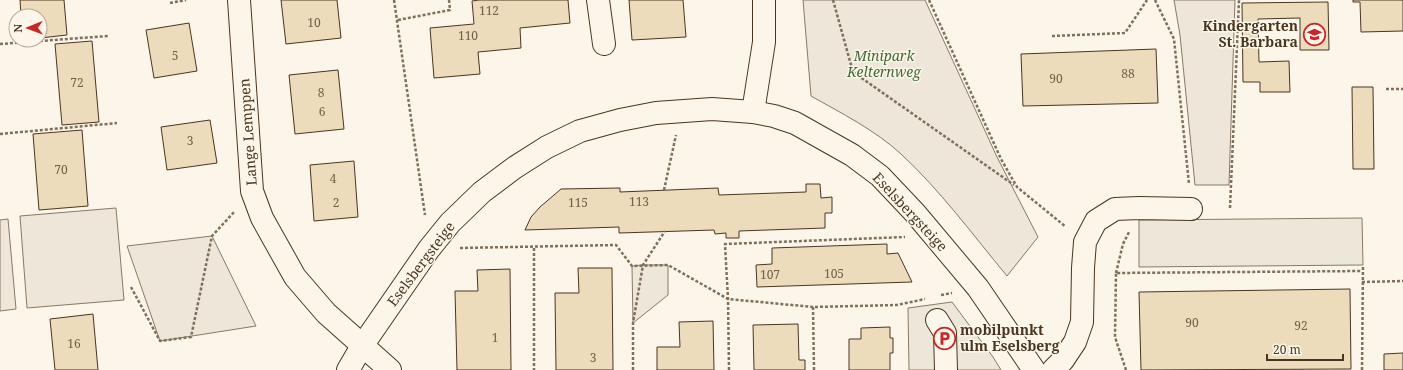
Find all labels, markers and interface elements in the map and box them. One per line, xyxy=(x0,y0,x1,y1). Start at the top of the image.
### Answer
house number: 112 xyxy=(479,2,499,19)
north arrow xyxy=(8,8,48,48)
house number: 10 xyxy=(307,14,321,31)
place label: Kindergarten St. Barbara xyxy=(1202,16,1298,51)
school or university icon: Kindergarten St. Barbara xyxy=(1301,21,1327,47)
text: N xyxy=(10,23,25,33)
house number: 110 xyxy=(458,27,478,44)
park label: Minipark Kelternweg xyxy=(846,46,922,81)
house number: 5 xyxy=(172,47,178,64)
house number: 88 xyxy=(1121,65,1135,82)
house number: 90 xyxy=(1049,70,1063,87)
house number: 72 xyxy=(70,74,84,91)
street label: Lange Lemppen xyxy=(234,78,261,186)
house number: 8 xyxy=(318,84,325,101)
house number: 6 xyxy=(319,103,326,120)
house number: 3 xyxy=(187,132,194,149)
house number: 70 xyxy=(54,161,68,178)
street label: Eselsbergsteige xyxy=(869,168,952,255)
house number: 4 xyxy=(330,170,337,187)
house number: 113 xyxy=(629,193,649,210)
house number: 2 xyxy=(333,194,339,211)
house number: 115 xyxy=(568,194,588,211)
street label: Eselsbergsteige xyxy=(382,217,459,310)
house number: 105 xyxy=(824,265,844,282)
house number: 107 xyxy=(760,266,780,283)
house number: 90 xyxy=(1185,314,1199,331)
house number: 92 xyxy=(1294,317,1308,334)
place label: mobilpunkt ulm Eselsberg xyxy=(960,320,1060,355)
parking icon: mobilpunkt ulm Eselsberg xyxy=(931,325,957,351)
house number: 1 xyxy=(492,329,498,346)
house number: 16 xyxy=(67,335,81,352)
scale bar xyxy=(1267,336,1343,362)
text: 20 m xyxy=(1273,341,1301,358)
house number: 3 xyxy=(590,349,597,366)

